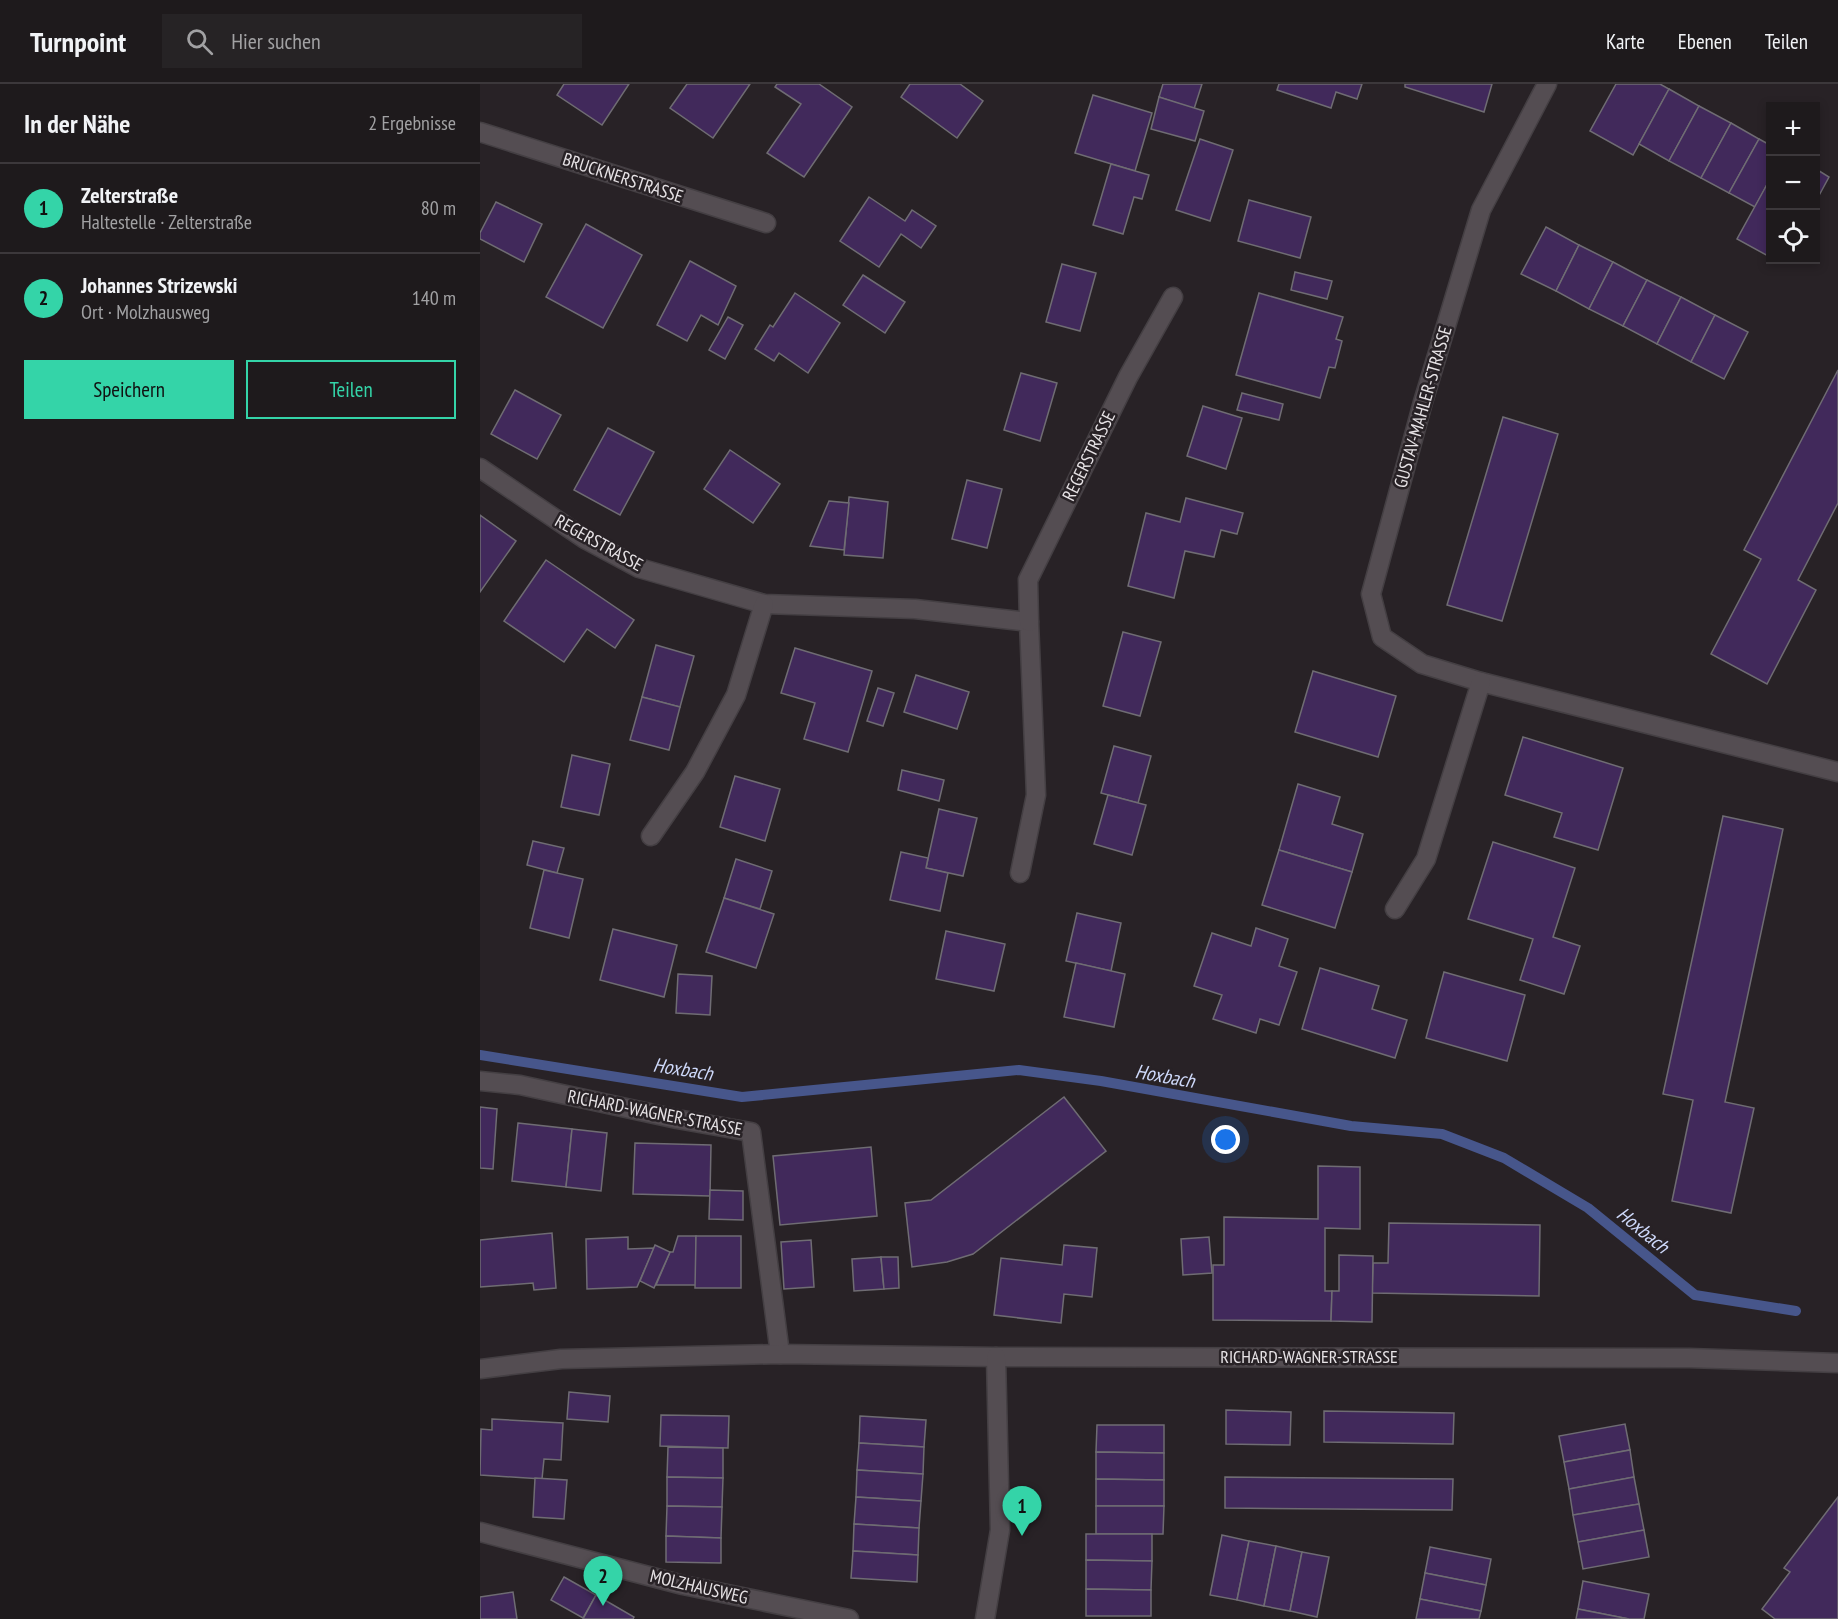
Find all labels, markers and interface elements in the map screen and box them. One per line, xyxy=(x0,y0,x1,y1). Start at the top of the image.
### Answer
search box xyxy=(162,14,582,68)
text: Turnpoint xyxy=(30,23,126,60)
icon: search xyxy=(183,25,216,58)
text: Hier suchen xyxy=(231,27,321,55)
text: Karte xyxy=(1606,28,1645,55)
text: Ebenen xyxy=(1678,28,1732,55)
text: Teilen xyxy=(1765,28,1808,55)
map controls xyxy=(1766,102,1820,264)
button: + xyxy=(1766,102,1820,156)
text: In der Nähe xyxy=(24,107,130,140)
text: 2 Ergebnisse xyxy=(368,110,456,136)
street label: BRUCKNERSTRASSE xyxy=(560,147,686,208)
button: − xyxy=(1766,156,1820,210)
text: Zelterstraße xyxy=(81,181,178,209)
text: 1 xyxy=(39,195,48,221)
text: 80 m xyxy=(421,195,456,221)
text: Haltestelle · Zelterstraße xyxy=(81,209,252,235)
button: locate xyxy=(1766,210,1820,264)
text: Johannes Strizewski xyxy=(81,271,237,299)
text: 2 xyxy=(39,285,48,311)
text: 140 m xyxy=(412,285,456,311)
text: Ort · Molzhausweg xyxy=(81,299,210,325)
street label: GUSTAV-MAHLER-STRASSE xyxy=(1388,323,1457,490)
button: Speichern xyxy=(24,360,234,419)
button: Teilen xyxy=(246,360,456,419)
street label: REGERSTRASSE xyxy=(1057,407,1120,505)
street label: REGERSTRASSE xyxy=(551,509,647,576)
water label: Hoxbach xyxy=(651,1051,716,1087)
water label: Hoxbach xyxy=(1133,1058,1198,1094)
street label: RICHARD-WAGNER-STRASSE xyxy=(566,1084,744,1141)
your location xyxy=(1211,1125,1240,1154)
water label: Hoxbach xyxy=(1612,1201,1675,1260)
street label: RICHARD-WAGNER-STRASSE xyxy=(1220,1345,1398,1368)
pin: 1 xyxy=(1002,1486,1042,1536)
pin: 2 xyxy=(584,1556,622,1606)
street label: MOLZHAUSWEG xyxy=(648,1564,750,1609)

